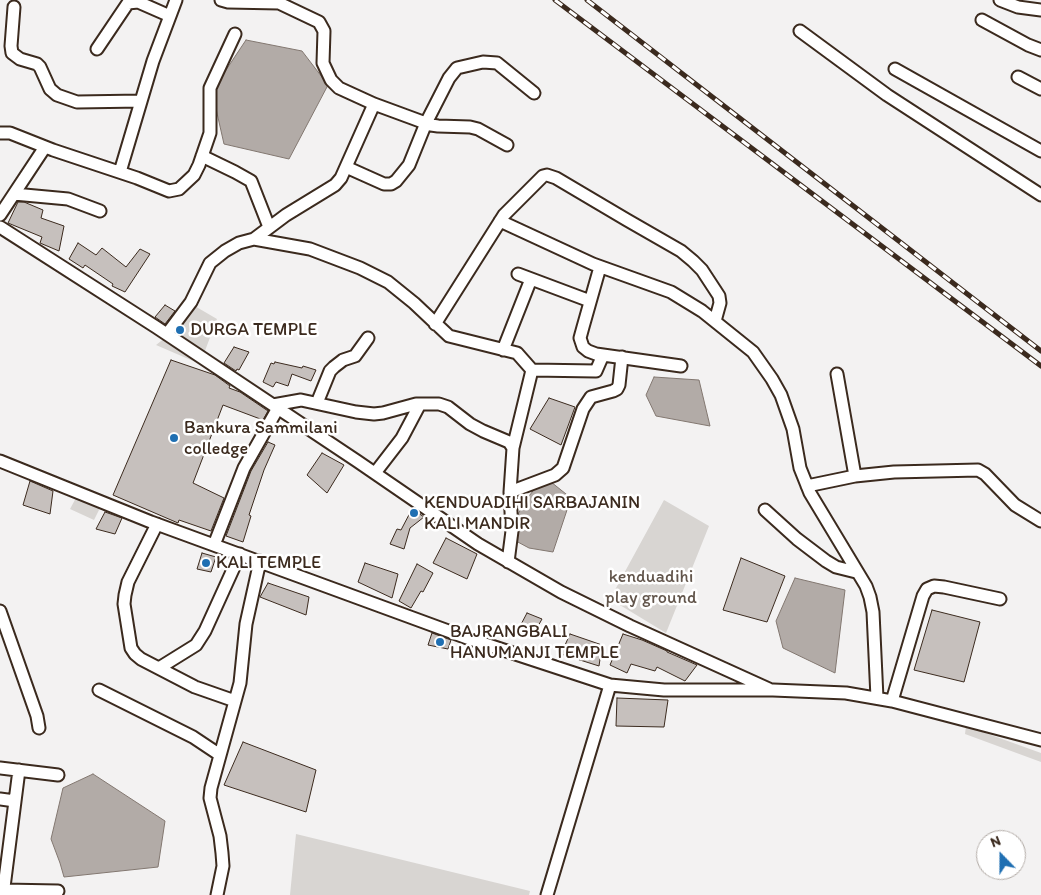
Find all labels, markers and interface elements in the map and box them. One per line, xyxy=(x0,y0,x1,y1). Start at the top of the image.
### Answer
place label: DURGA TEMPLE xyxy=(190,319,317,341)
marker: DURGA TEMPLE xyxy=(174,324,186,336)
place label: Bankura Sammilani colledge xyxy=(184,417,338,459)
marker: Bankura Sammilani colledge xyxy=(168,432,180,444)
place label: KENDUADIHI SARBAJANIN KALI MANDIR xyxy=(424,492,640,534)
marker: KENDUADIHI SARBAJANIN KALI MANDIR xyxy=(408,507,420,519)
place label: KALI TEMPLE xyxy=(216,552,321,574)
marker: KALI TEMPLE xyxy=(200,557,212,569)
park label: kenduadihi play ground xyxy=(605,566,697,608)
place label: BAJRANGBALI HANUMANJI TEMPLE xyxy=(450,621,619,664)
marker: BAJRANGBALI HANUMANJI TEMPLE xyxy=(434,636,446,648)
north arrow xyxy=(976,830,1026,880)
text: N xyxy=(988,832,1003,851)

